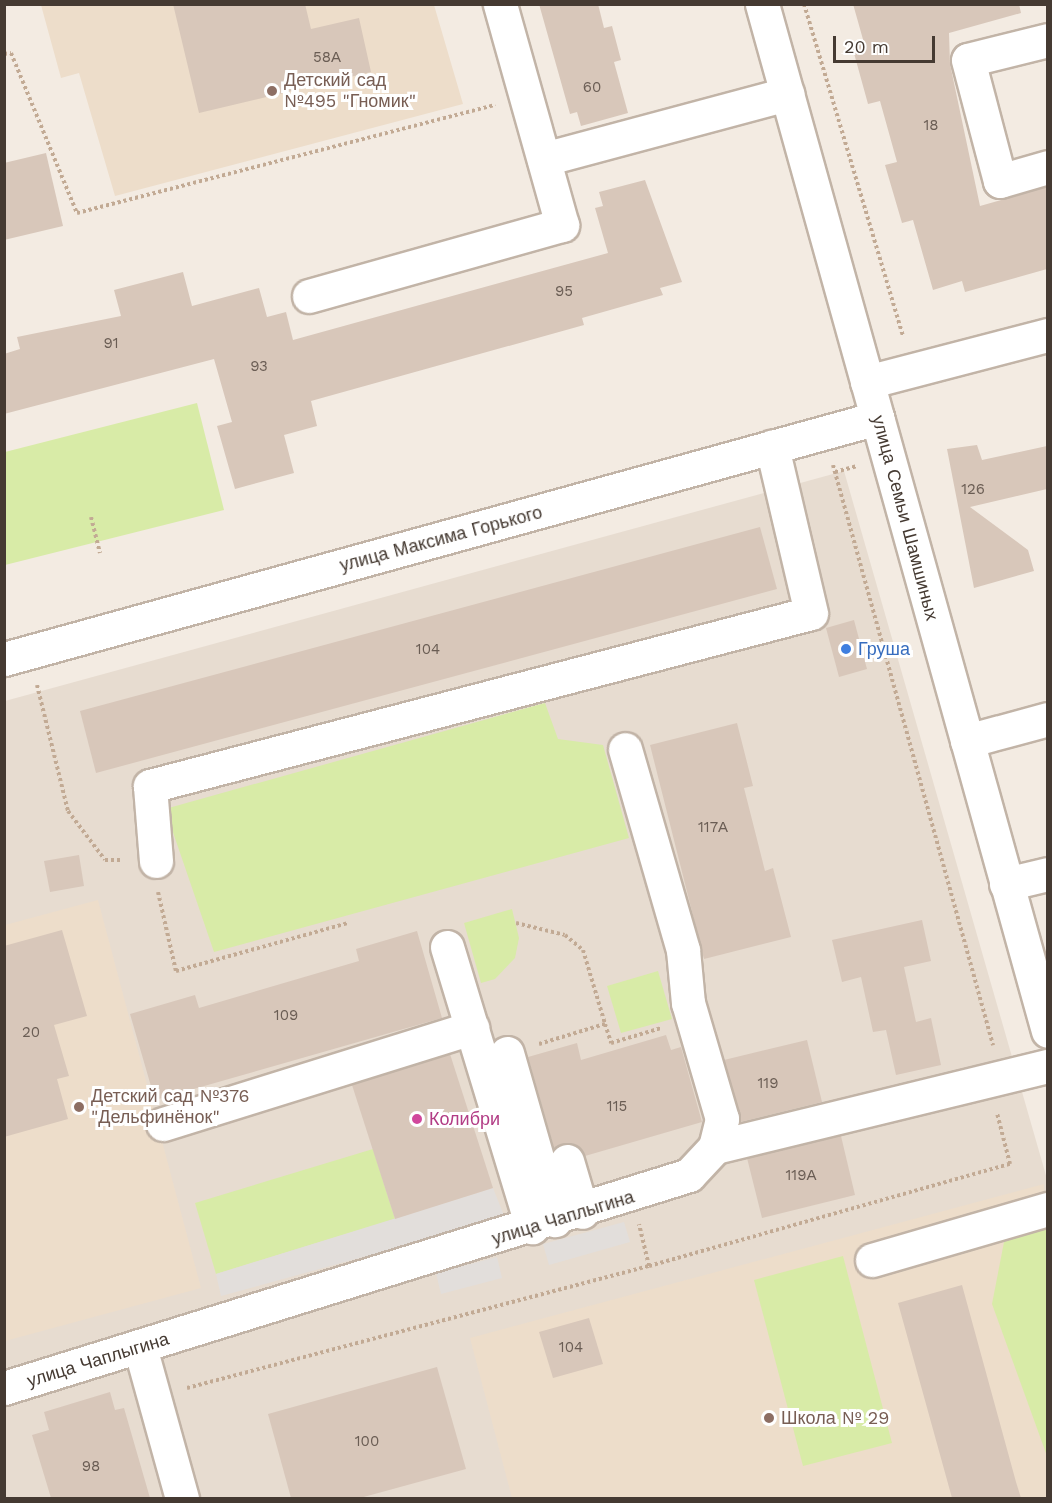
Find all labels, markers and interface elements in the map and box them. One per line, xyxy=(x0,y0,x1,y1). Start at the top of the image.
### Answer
scale bar xyxy=(836,24,938,62)
text: 20 m xyxy=(844,36,889,57)
house number: 58А xyxy=(313,49,341,67)
place label: Детский сад №495 "Гномик" xyxy=(284,70,416,112)
house number: 60 xyxy=(583,79,601,97)
marker: Детский сад №495 "Гномик" xyxy=(265,84,279,98)
house number: 18 xyxy=(923,117,939,135)
house number: 95 xyxy=(555,283,573,301)
house number: 91 xyxy=(103,335,119,353)
house number: 93 xyxy=(250,358,268,376)
street label: улица Семьи Шамшиных xyxy=(867,413,943,623)
house number: 126 xyxy=(961,481,985,499)
street label: улица Максима Горького xyxy=(337,502,545,576)
place label: Груша xyxy=(858,638,910,660)
house number: 104 xyxy=(416,641,440,659)
marker: Груша xyxy=(839,642,853,656)
house number: 117А xyxy=(698,819,728,837)
house number: 109 xyxy=(274,1007,298,1025)
house number: 20 xyxy=(22,1024,40,1042)
house number: 119 xyxy=(758,1075,778,1093)
place label: Детский сад №376 "Дельфинёнок" xyxy=(91,1086,250,1128)
house number: 115 xyxy=(607,1098,627,1116)
marker: Детский сад №376 "Дельфинёнок" xyxy=(72,1100,86,1114)
place label: Колибри xyxy=(429,1108,500,1130)
marker: Колибри xyxy=(410,1112,424,1126)
house number: 119А xyxy=(786,1167,816,1185)
street label: улица Чаплыгина xyxy=(489,1186,637,1250)
street label: улица Чаплыгина xyxy=(24,1328,172,1392)
house number: 104 xyxy=(559,1339,583,1357)
place label: Школа № 29 xyxy=(781,1407,889,1429)
marker: Школа № 29 xyxy=(762,1411,776,1425)
house number: 100 xyxy=(355,1433,379,1451)
house number: 98 xyxy=(82,1458,100,1476)

